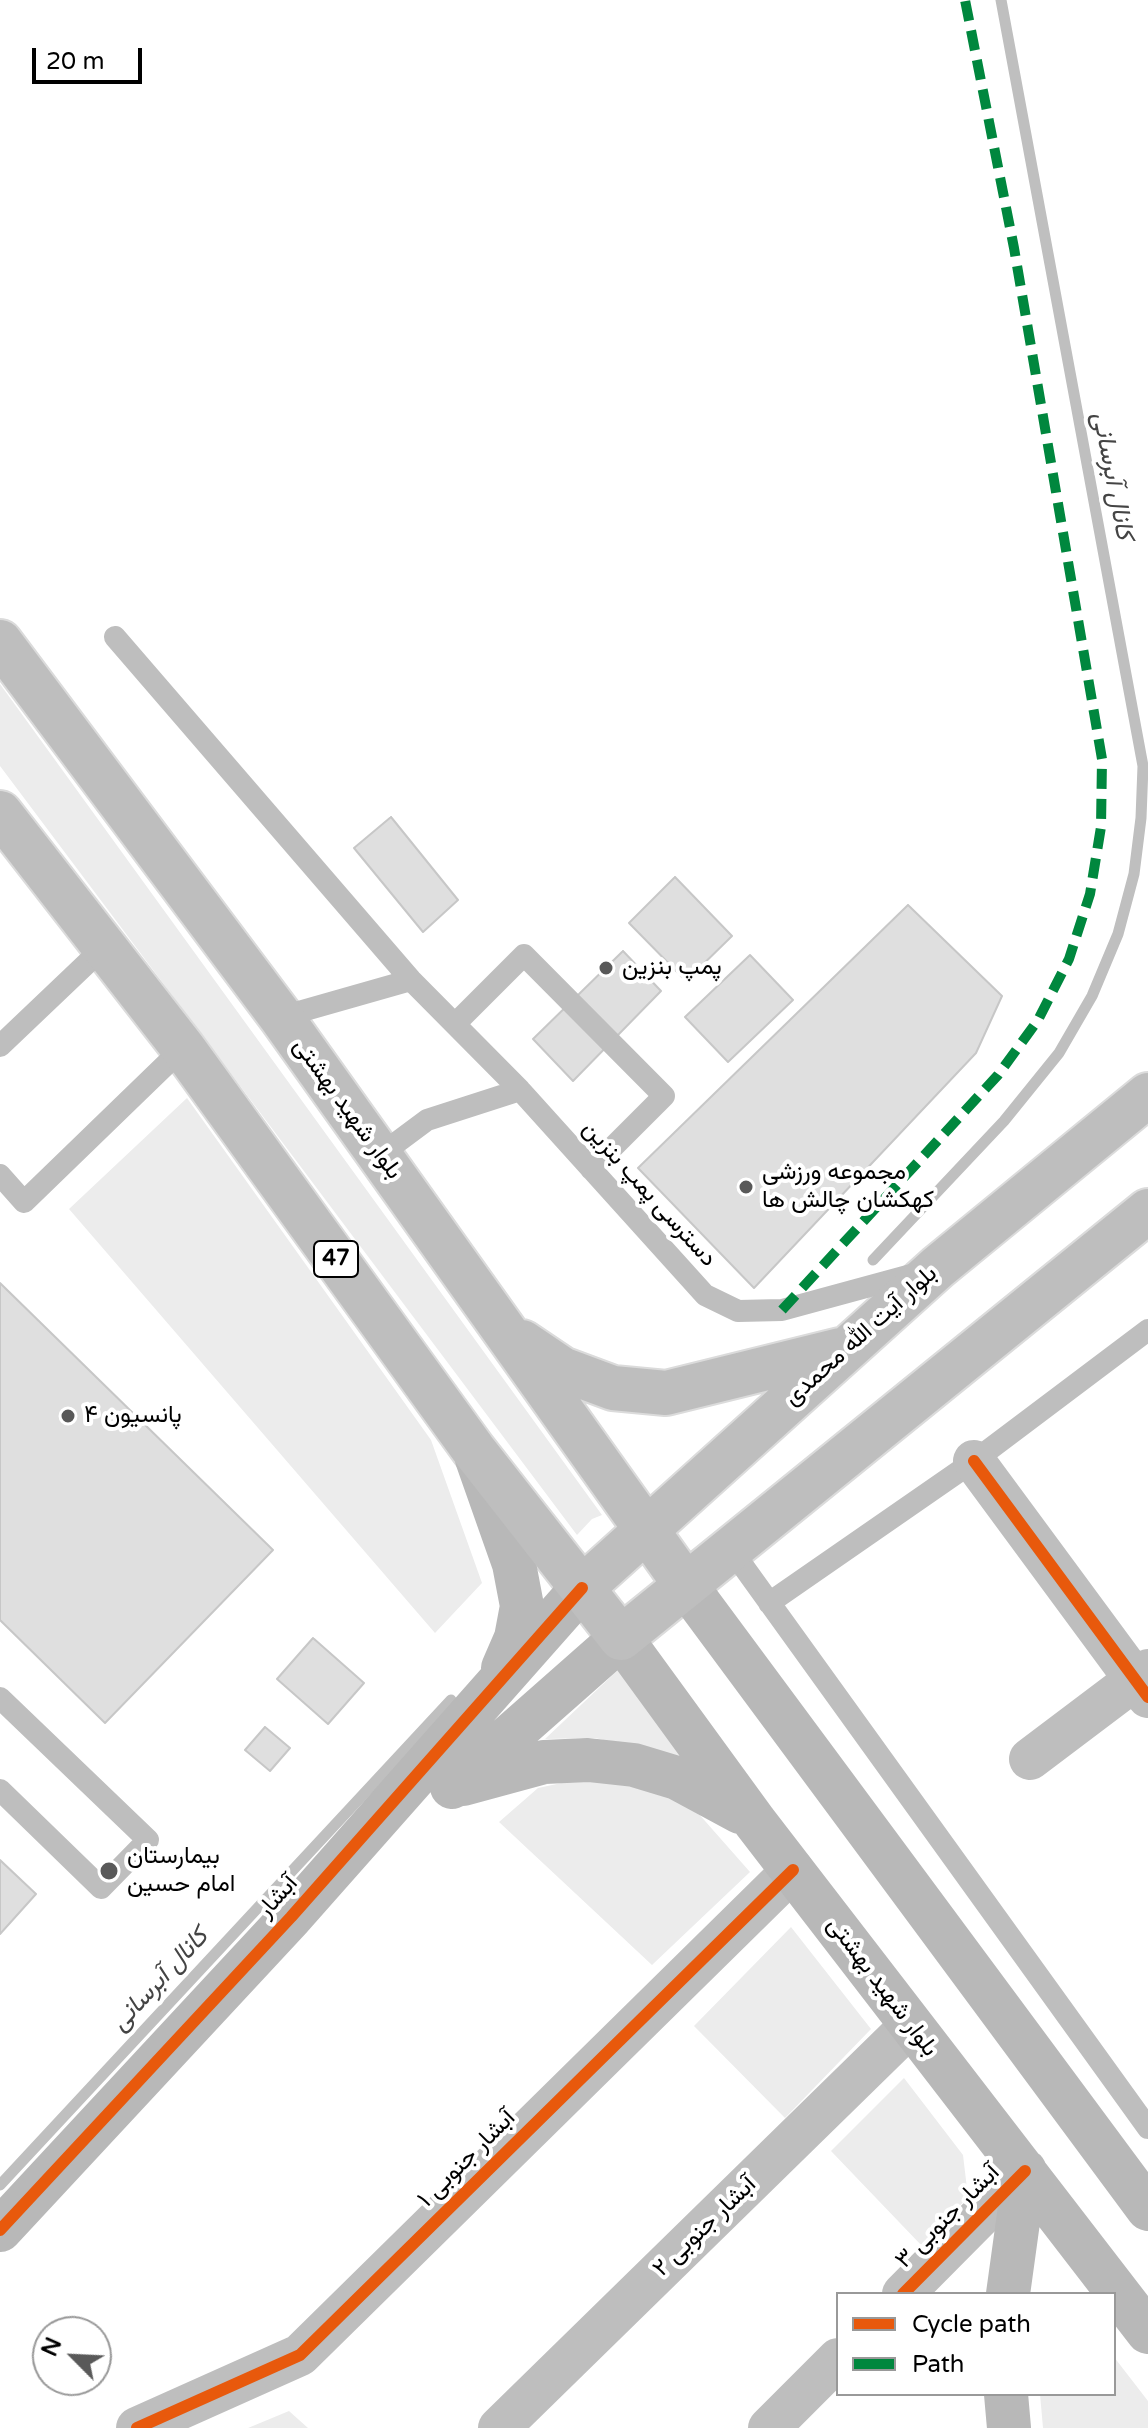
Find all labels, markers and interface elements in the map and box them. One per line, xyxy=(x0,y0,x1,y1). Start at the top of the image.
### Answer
scale bar xyxy=(36,32,146,82)
text: 20 m xyxy=(46,47,104,76)
water label: کانال آبرسانی xyxy=(1084,410,1140,542)
place label: پمپ بنزین xyxy=(622,954,722,982)
marker: پمپ بنزین xyxy=(597,959,615,977)
street label: بلوار شهید بهشتی xyxy=(286,1033,408,1185)
street label: دسترسی پمپ بنزین xyxy=(576,1115,722,1273)
place label: مجموعه ورزشی کهکشان چالش ها xyxy=(762,1159,934,1215)
marker: مجموعه ورزشی کهکشان چالش ها xyxy=(737,1178,755,1196)
road number: 47 xyxy=(314,1241,358,1277)
street label: بلوار آیت الله محمدی xyxy=(779,1260,943,1412)
place label: پانسیون ۴ xyxy=(84,1402,182,1430)
marker: پانسیون ۴ xyxy=(59,1407,77,1425)
place label: بیمارستان امام حسین xyxy=(127,1843,235,1899)
marker: بیمارستان امام حسین xyxy=(98,1860,120,1882)
street label: آبشار xyxy=(251,1870,305,1924)
street label: بلوار شهید بهشتی xyxy=(820,1911,944,2063)
water label: کانال آبرسانی xyxy=(105,1922,215,2038)
street label: آبشار جنوبی ۱ xyxy=(412,2104,522,2214)
street label: آبشار جنوبی ۳ xyxy=(890,2159,1006,2275)
street label: آبشار جنوبی ۲ xyxy=(647,2171,763,2283)
legend xyxy=(836,2292,1116,2396)
text: Cycle path xyxy=(912,2310,1031,2339)
north arrow xyxy=(32,2316,112,2396)
text: N xyxy=(36,2334,67,2360)
text: Path xyxy=(912,2350,965,2379)

